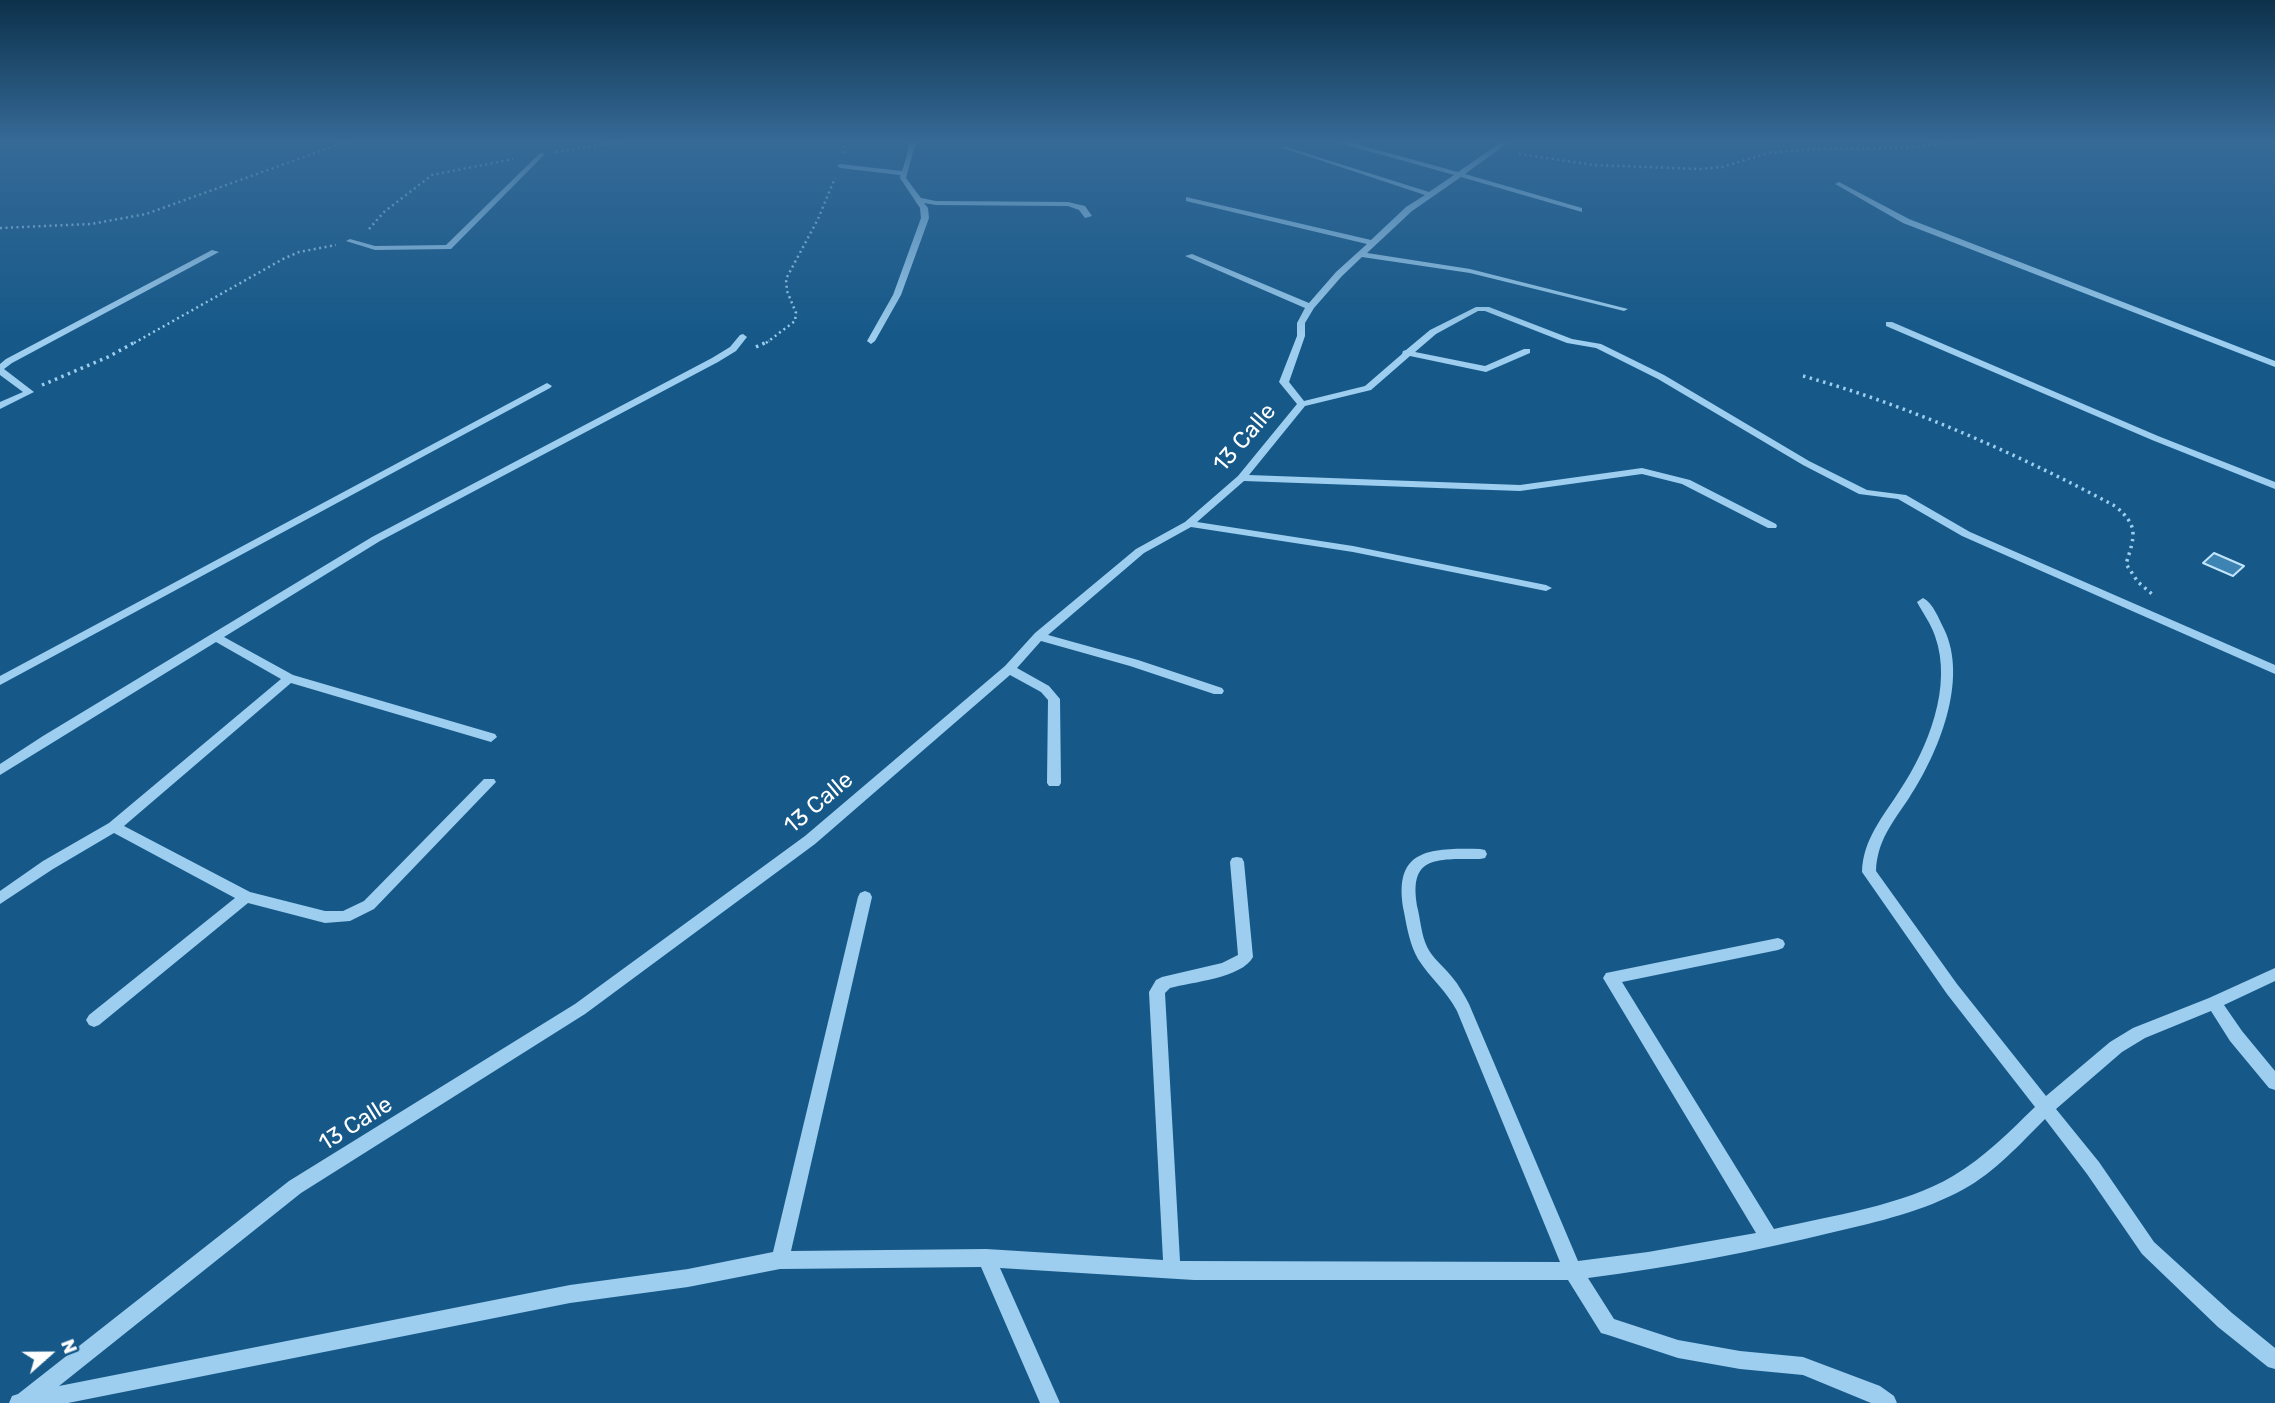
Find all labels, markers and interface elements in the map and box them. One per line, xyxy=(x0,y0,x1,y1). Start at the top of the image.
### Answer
street label: 13 Calle xyxy=(1208,398,1282,478)
street label: 13 Calle xyxy=(779,766,859,840)
street label: 13 Calle xyxy=(314,1091,398,1157)
north arrow xyxy=(14,1319,84,1389)
text: N xyxy=(56,1336,82,1357)

